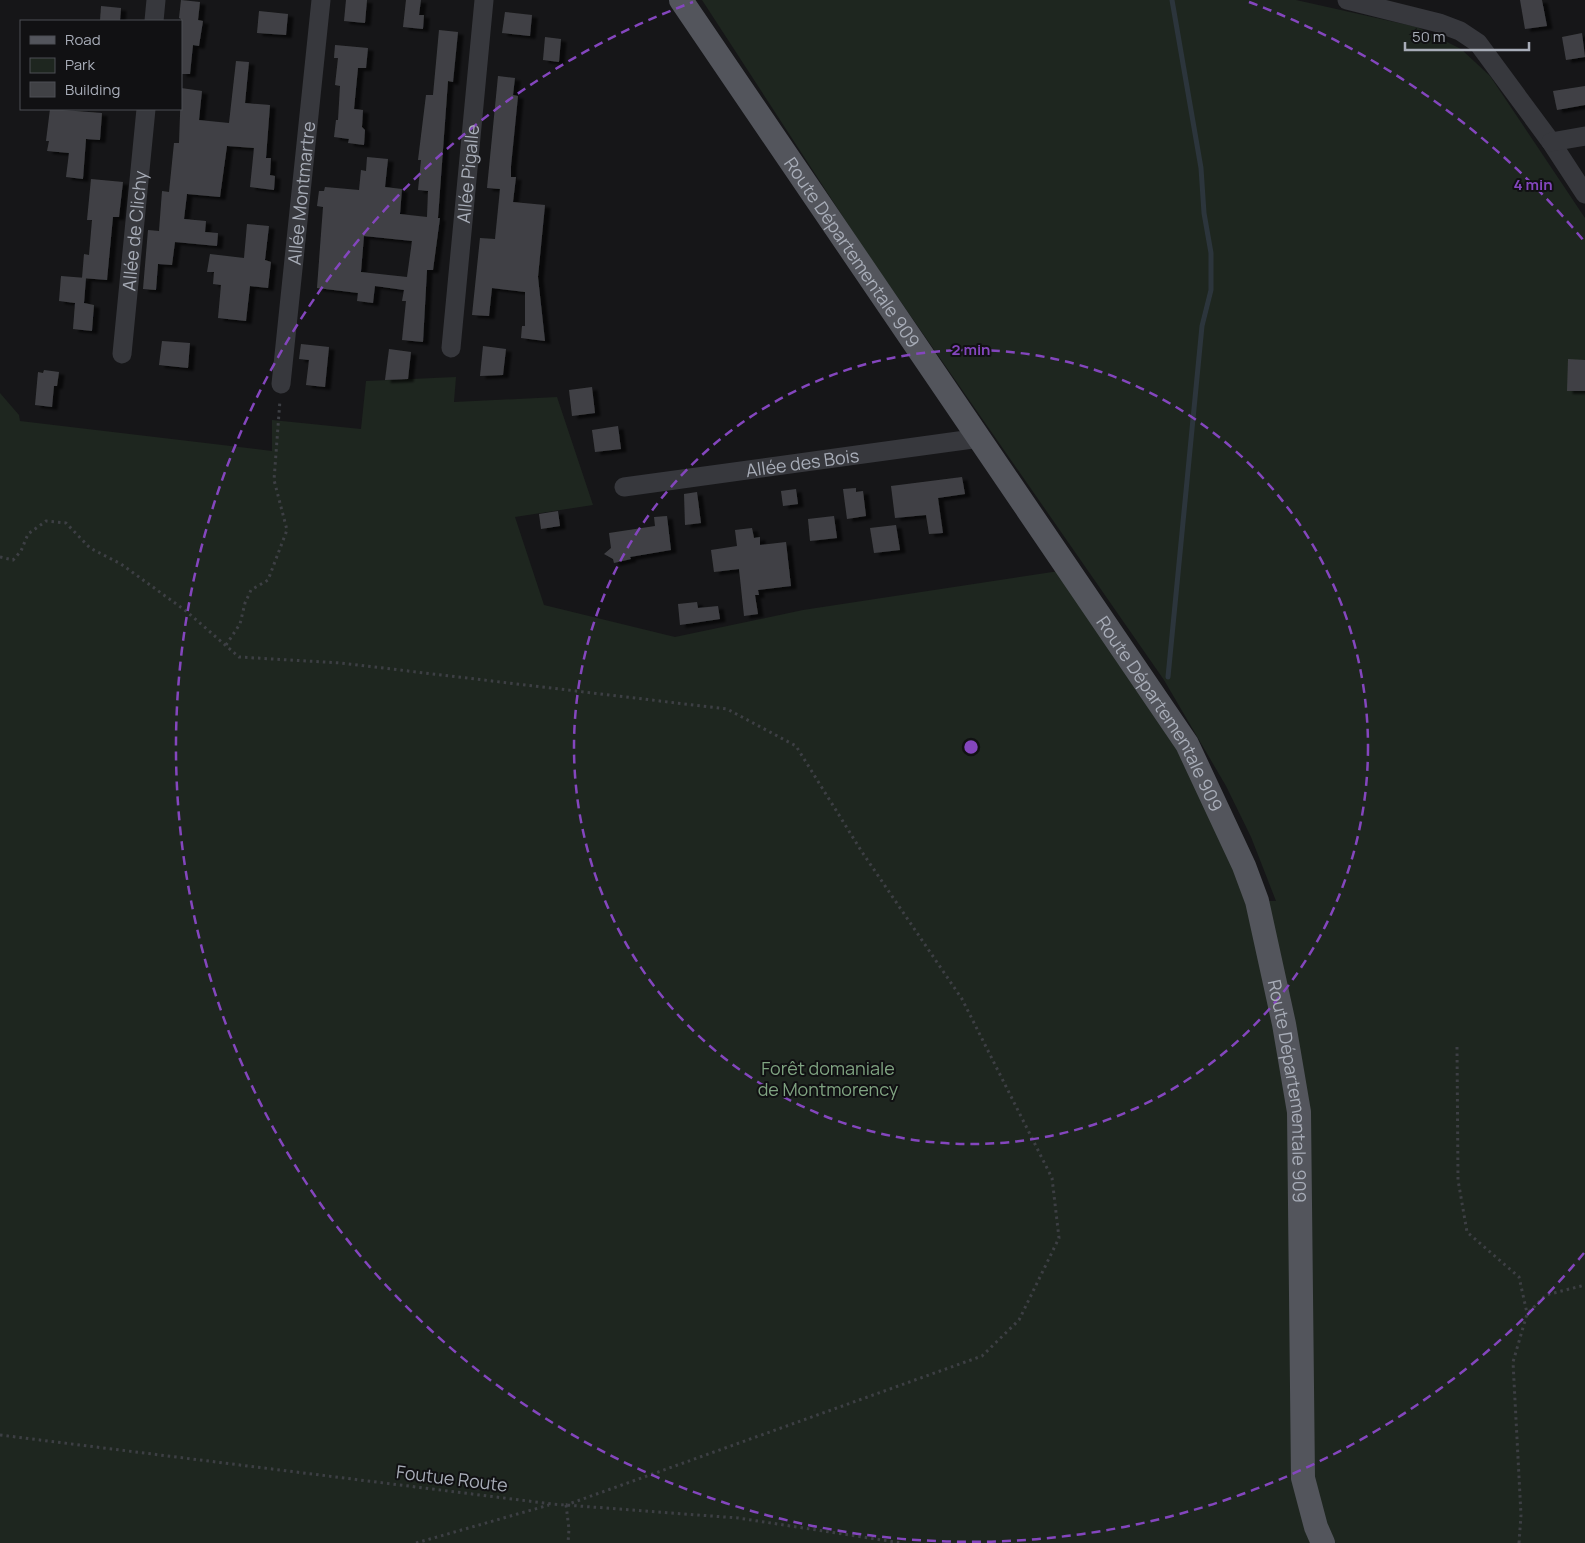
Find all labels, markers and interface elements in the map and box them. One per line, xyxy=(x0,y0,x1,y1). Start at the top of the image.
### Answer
legend xyxy=(20,20,182,110)
scale bar xyxy=(1405,20,1529,52)
text: 50 m xyxy=(1412,26,1446,47)
text: Road xyxy=(65,29,101,50)
text: Park xyxy=(65,54,95,75)
text: Building xyxy=(65,79,120,100)
street label: Allée Montmartre xyxy=(281,120,320,266)
street label: Allée Pigalle xyxy=(451,123,484,224)
street label: Route Départementale 909 xyxy=(779,152,926,352)
street label: Allée de Clichy xyxy=(116,169,152,292)
text: 4 min xyxy=(1513,174,1553,195)
text: 2 min xyxy=(951,339,991,360)
street label: Allée des Bois xyxy=(744,443,860,482)
street label: Route Départementale 909 xyxy=(1091,611,1229,815)
centre of rings xyxy=(962,738,980,756)
street label: Route Départementale 909 xyxy=(1263,977,1312,1203)
park label: Forêt domaniale de Montmorency xyxy=(758,1056,899,1101)
street label: Foutue Route xyxy=(395,1459,509,1497)

